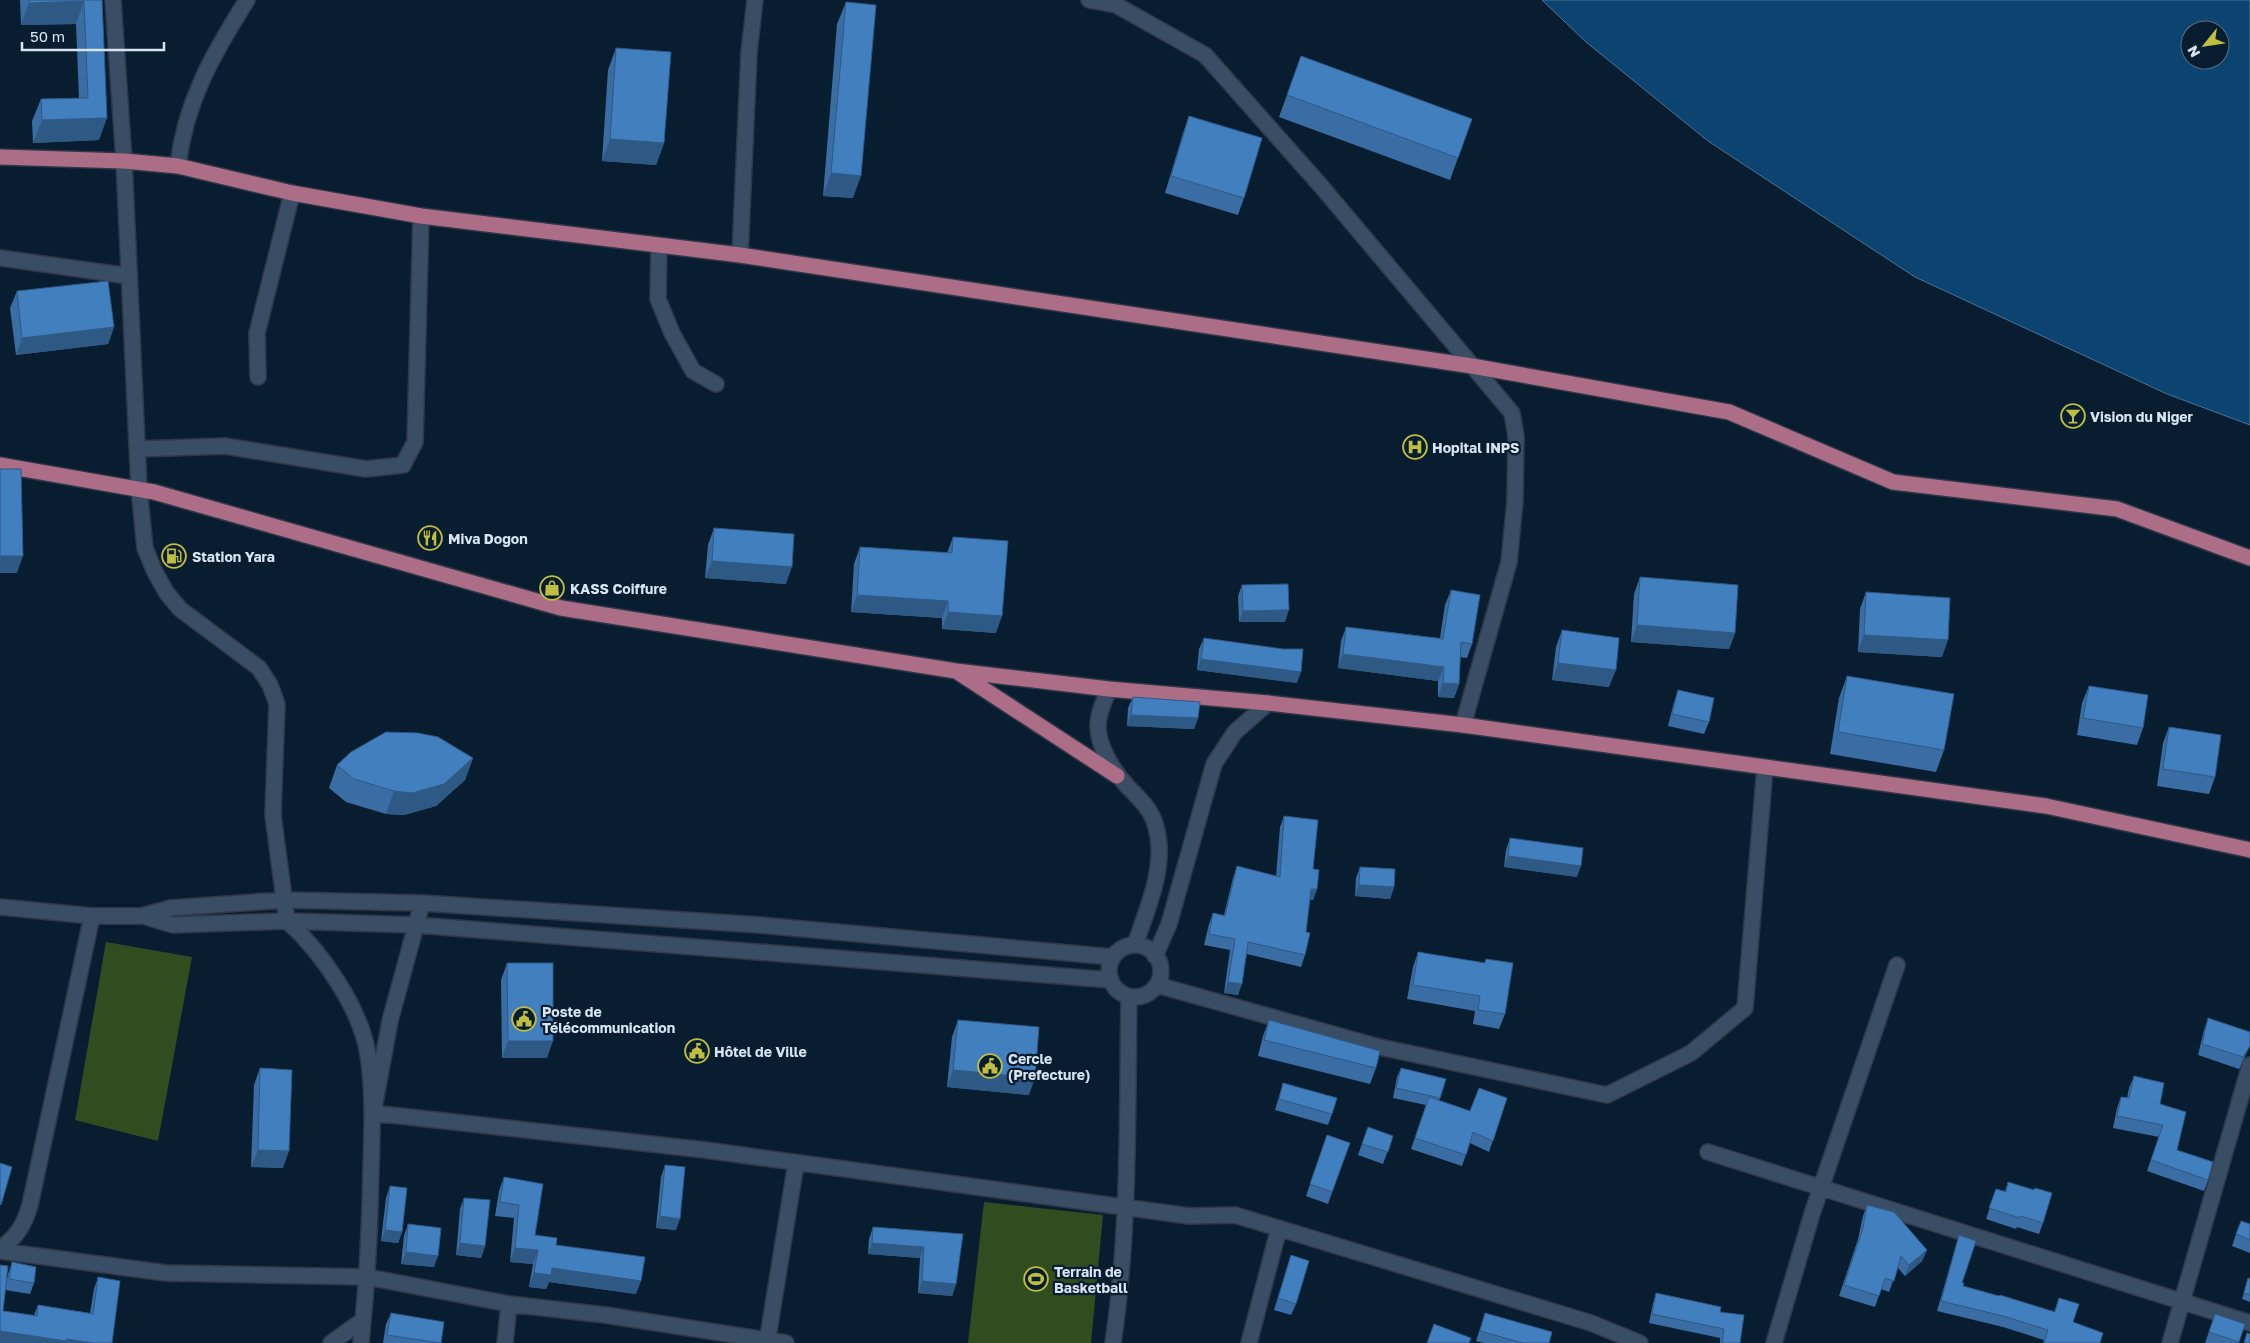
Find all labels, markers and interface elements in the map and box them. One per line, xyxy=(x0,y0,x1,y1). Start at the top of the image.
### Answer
scale bar xyxy=(22,20,165,52)
north arrow xyxy=(2180,20,2230,70)
text: 50 m xyxy=(30,27,65,45)
text: N xyxy=(2183,43,2203,61)
bar icon: Vision du Niger xyxy=(2060,403,2086,429)
place label: Vision du Niger xyxy=(2090,408,2194,425)
hospital icon: Hopital INPS xyxy=(1402,434,1428,460)
place label: Hopital INPS xyxy=(1432,439,1520,456)
restaurant icon: Miva Dogon xyxy=(417,525,443,551)
place label: Miva Dogon xyxy=(448,530,528,547)
fuel station icon: Station Yara xyxy=(161,543,187,569)
place label: Station Yara xyxy=(192,548,275,565)
shop icon: KASS Coiffure xyxy=(539,575,565,601)
place label: KASS Coiffure xyxy=(570,580,667,597)
place label: Poste de Télécommunication xyxy=(542,1003,675,1036)
public building icon: Poste de Télécommunication xyxy=(511,1006,537,1032)
public building icon: Hôtel de Ville xyxy=(684,1038,710,1064)
place label: Hôtel de Ville xyxy=(714,1043,807,1060)
place label: Cercle (Prefecture) xyxy=(1008,1050,1090,1083)
public building icon: Cercle (Prefecture) xyxy=(977,1053,1003,1079)
place label: Terrain de Basketball xyxy=(1054,1263,1128,1296)
sports icon: Terrain de Basketball xyxy=(1023,1266,1049,1292)

